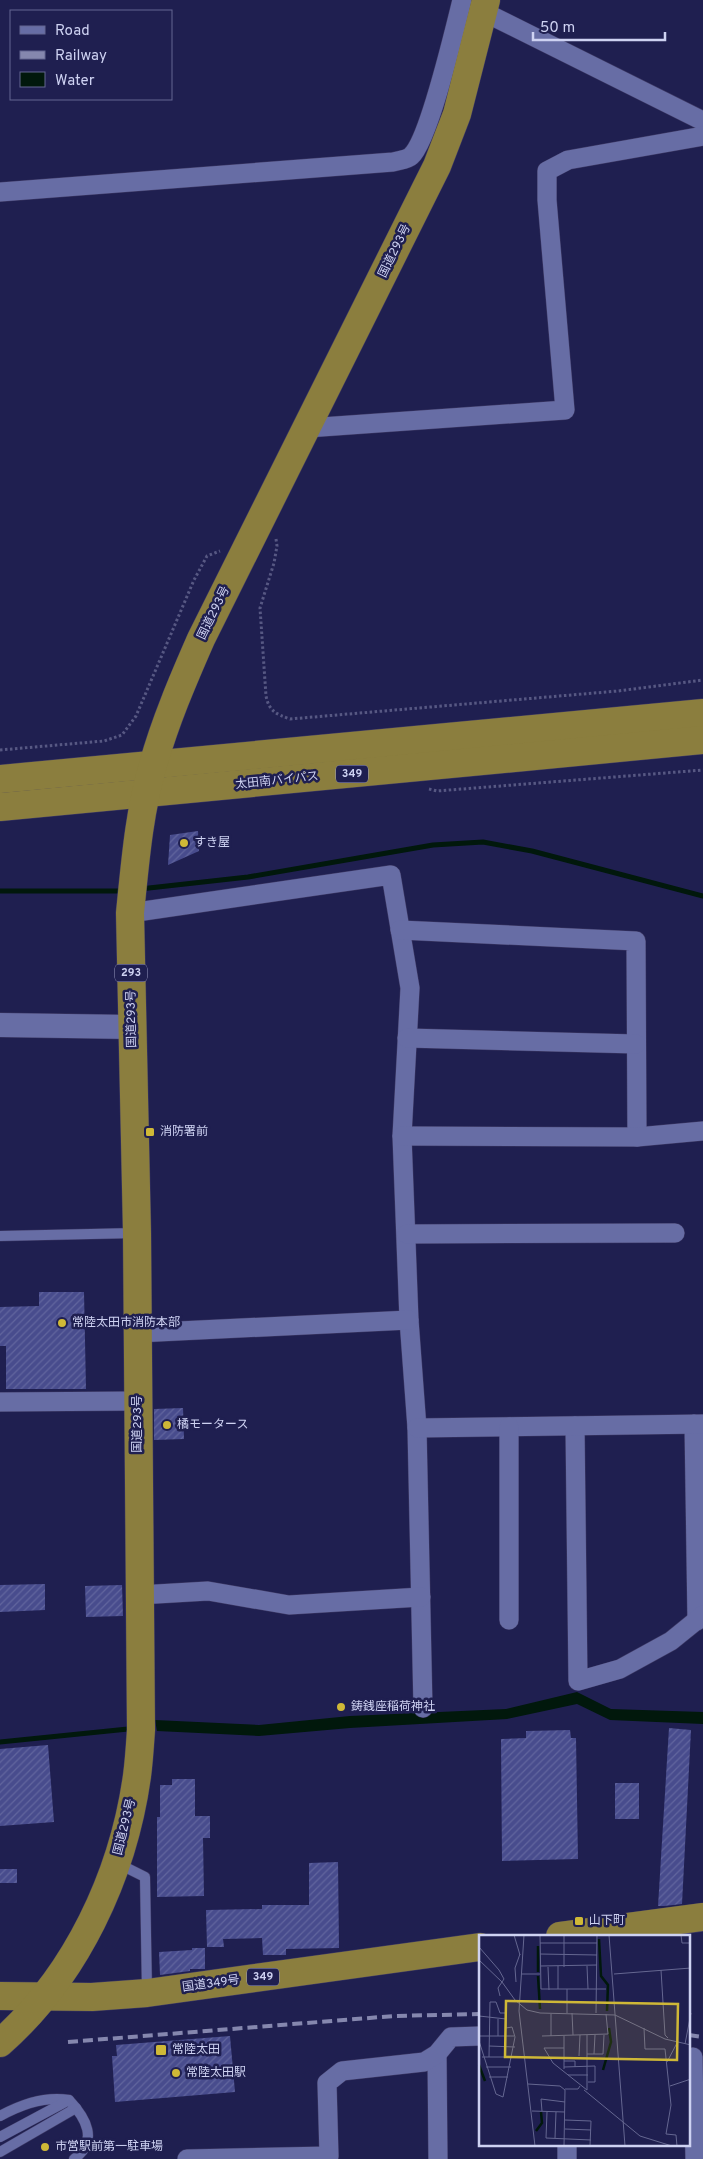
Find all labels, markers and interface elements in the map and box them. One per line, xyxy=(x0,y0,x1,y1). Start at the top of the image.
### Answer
legend xyxy=(10,10,172,100)
scale bar xyxy=(533,10,666,42)
text: 50 m xyxy=(540,19,575,38)
text: Road xyxy=(55,22,90,41)
text: Railway xyxy=(55,47,107,66)
text: Water xyxy=(55,72,95,91)
street label: 国道293号 xyxy=(375,222,415,280)
street label: 国道293号 xyxy=(194,584,234,642)
road number: 349 xyxy=(336,766,368,782)
street label: 太田南バイパス xyxy=(235,769,319,793)
place label: すき屋 xyxy=(194,835,230,851)
marker: すき屋 xyxy=(178,837,190,849)
road number: 293 xyxy=(115,964,147,981)
street label: 国道293号 xyxy=(123,990,141,1048)
place label: 消防署前 xyxy=(160,1124,208,1140)
marker: 消防署前 xyxy=(144,1126,156,1138)
place label: 常陸太田市消防本部 xyxy=(72,1315,180,1331)
marker: 常陸太田市消防本部 xyxy=(56,1317,68,1329)
street label: 国道293号 xyxy=(130,1395,146,1453)
place label: 橘モータース xyxy=(177,1417,248,1433)
marker: 橘モータース xyxy=(161,1419,173,1431)
place label: 鋳銭座稲荷神社 xyxy=(351,1699,435,1715)
marker: 鋳銭座稲荷神社 xyxy=(335,1701,347,1713)
street label: 国道293号 xyxy=(110,1797,140,1857)
place label: 山下町 xyxy=(589,1913,625,1929)
marker: 山下町 xyxy=(573,1915,585,1927)
inset map xyxy=(479,1935,690,2146)
road number: 349 xyxy=(247,1968,279,1985)
street label: 国道349号 xyxy=(181,1972,241,1996)
place label: 常陸太田 xyxy=(172,2042,220,2058)
marker: 常陸太田 xyxy=(154,2043,168,2057)
place label: 常陸太田駅 xyxy=(186,2065,246,2081)
marker: 常陸太田駅 xyxy=(170,2067,182,2079)
place label: 市営駅前第一駐車場 xyxy=(55,2139,163,2155)
marker: 市営駅前第一駐車場 xyxy=(39,2141,51,2153)

